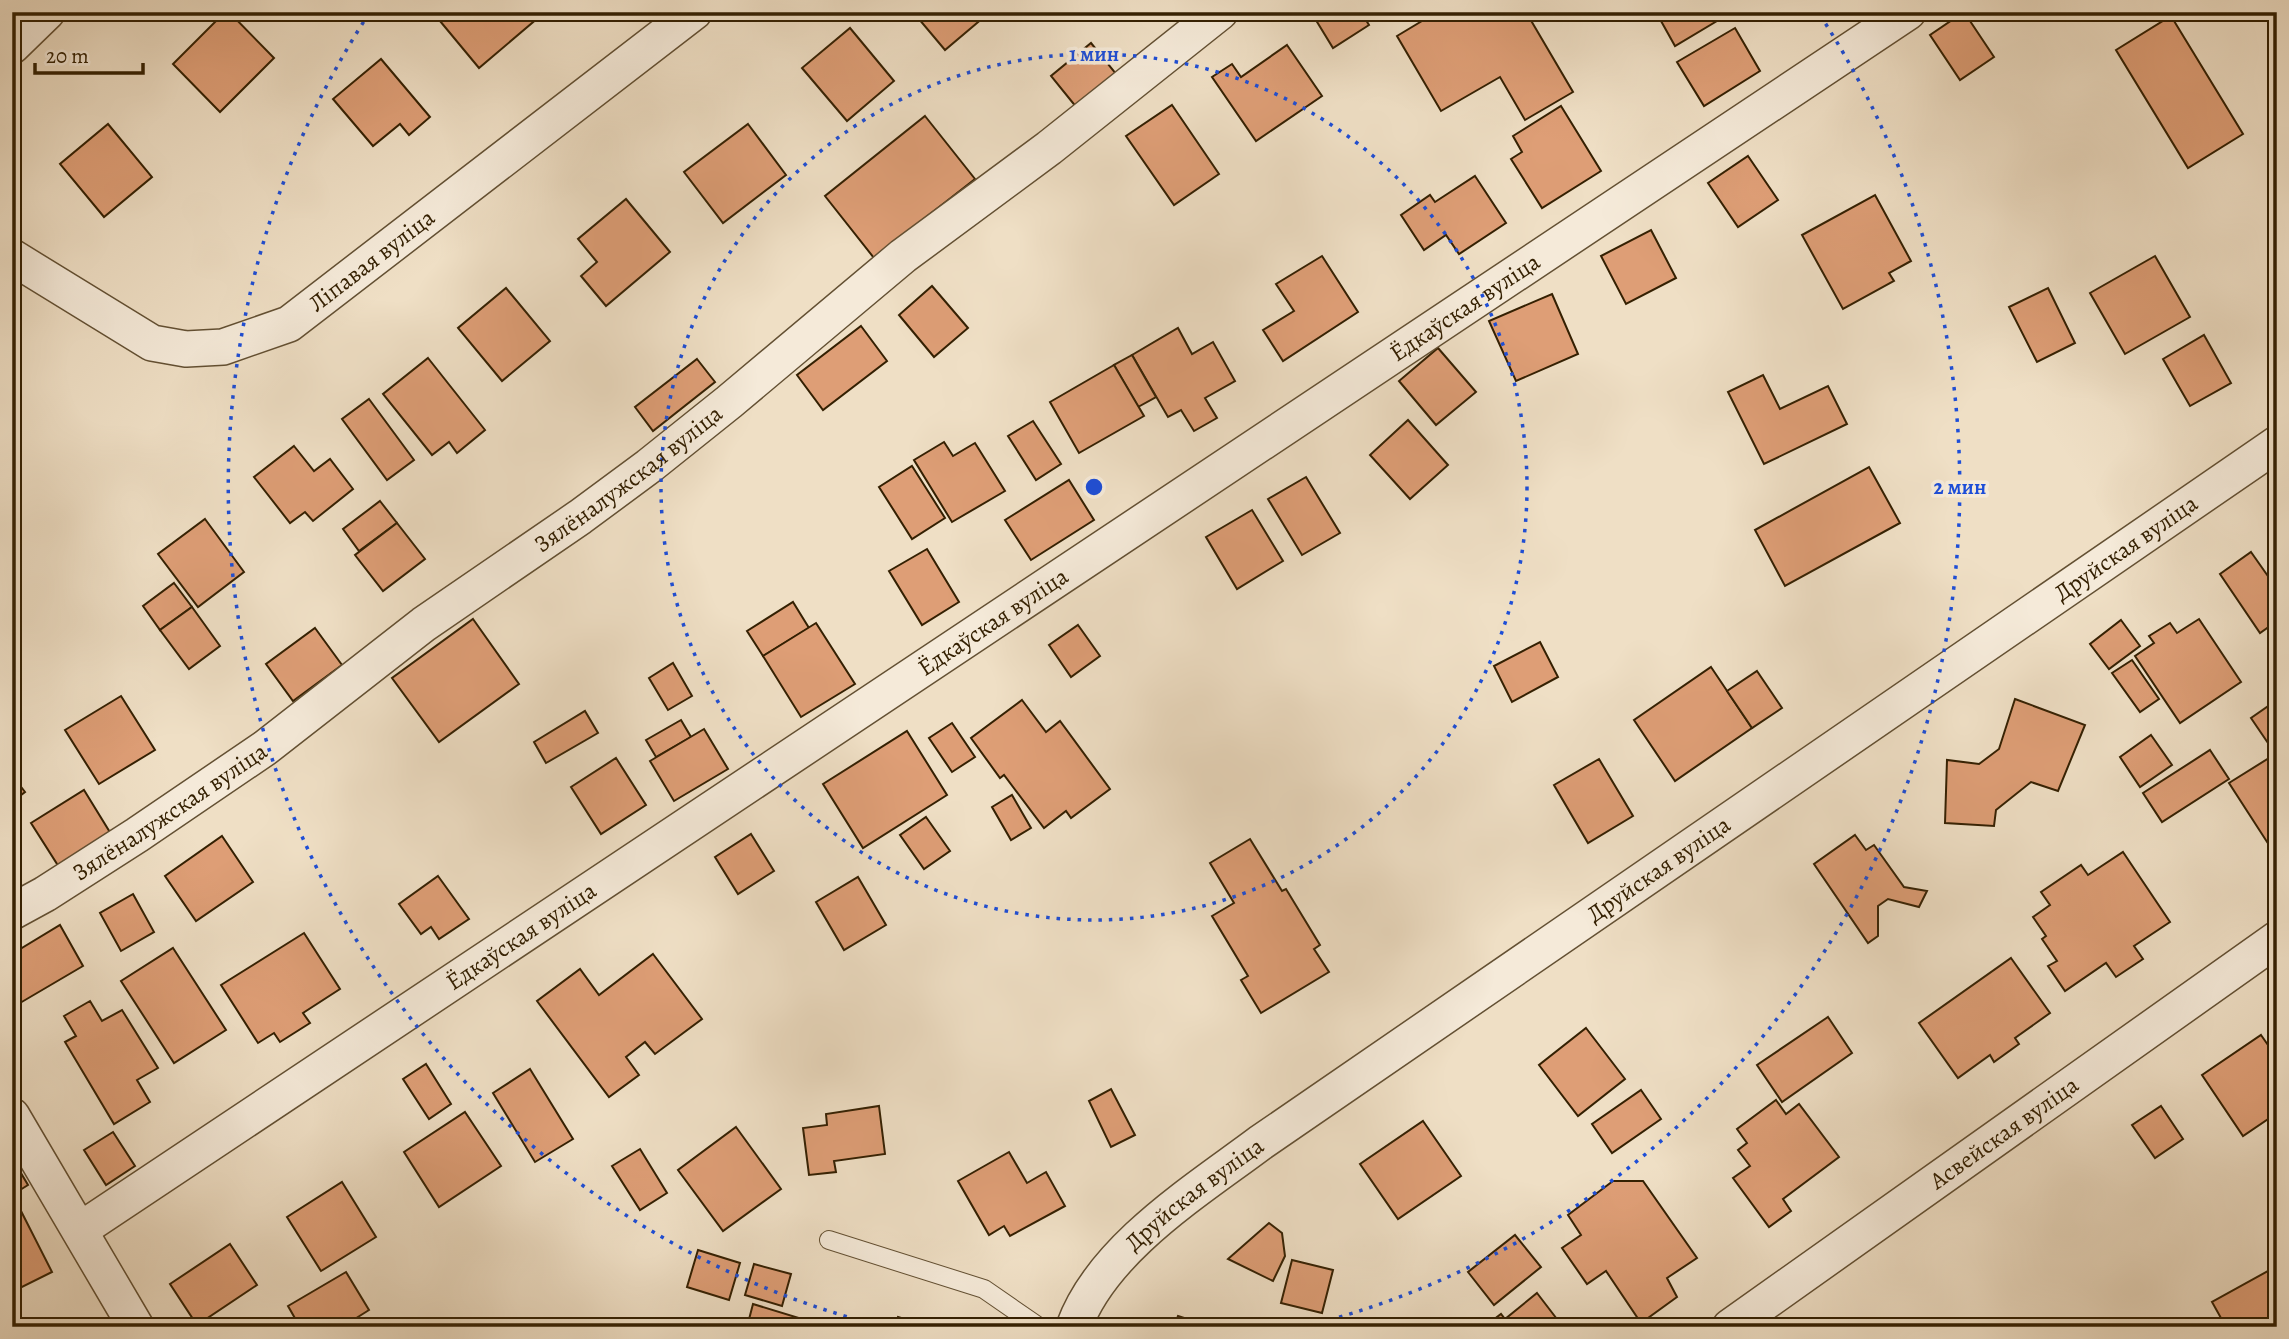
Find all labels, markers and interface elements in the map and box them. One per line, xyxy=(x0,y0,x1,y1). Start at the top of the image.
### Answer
scale bar xyxy=(35,32,144,76)
text: 1 мин xyxy=(1069,40,1119,68)
text: 20 m xyxy=(46,42,89,70)
street label: Ліпавая вуліца xyxy=(302,202,441,319)
street label: Ёдкаўская вуліца xyxy=(1383,246,1546,369)
street label: Зялёналужская вуліца xyxy=(528,397,729,560)
text: 2 мин xyxy=(1934,473,1986,501)
centre of rings xyxy=(1082,475,1106,499)
street label: Друйская вуліца xyxy=(2048,487,2204,609)
street label: Ёдкаўская вуліца xyxy=(911,560,1074,683)
street label: Зялёналужская вуліца xyxy=(66,735,273,888)
street label: Друйская вуліца xyxy=(1580,808,1737,930)
street label: Ёдкаўская вуліца xyxy=(440,874,602,998)
street label: Асвейская вуліца xyxy=(1922,1069,2085,1197)
street label: Друйская вуліца xyxy=(1118,1130,1270,1258)

